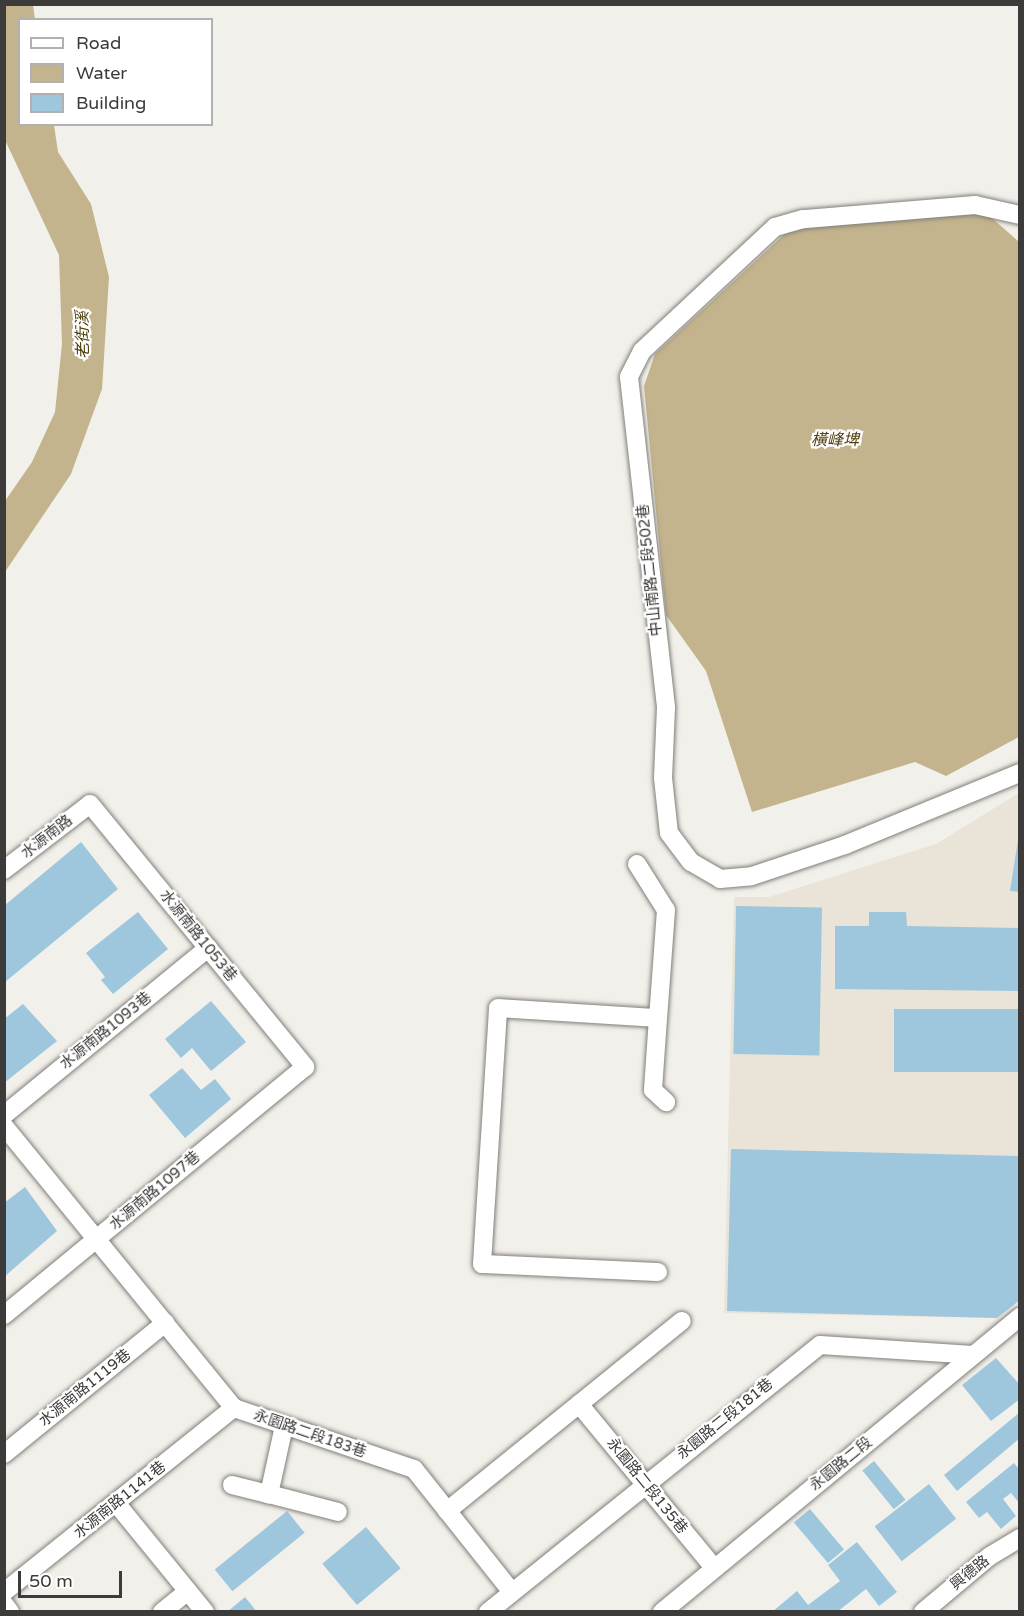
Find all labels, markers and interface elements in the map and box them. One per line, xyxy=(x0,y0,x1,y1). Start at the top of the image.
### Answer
legend xyxy=(18,18,213,126)
text: Road xyxy=(76,32,121,54)
text: Water xyxy=(76,62,127,84)
text: Building xyxy=(76,92,146,114)
water label: 老街溪 xyxy=(73,311,93,359)
water label: 橫峰埤 xyxy=(811,430,859,450)
street label: 中山南路二段502巷 xyxy=(634,503,666,637)
street label: 水源南路 xyxy=(18,811,76,863)
street label: 水源南路1053巷 xyxy=(156,887,240,985)
street label: 水源南路1093巷 xyxy=(57,989,155,1073)
street label: 水源南路1097巷 xyxy=(106,1148,204,1234)
street label: 水源南路1119巷 xyxy=(36,1346,134,1430)
street label: 永園路二段181巷 xyxy=(673,1375,777,1463)
street label: 永園路二段183巷 xyxy=(251,1406,369,1462)
street label: 永園路二段 xyxy=(806,1433,876,1495)
street label: 永園路二段135巷 xyxy=(603,1434,691,1538)
street label: 水源南路1141巷 xyxy=(71,1458,169,1542)
street label: 興德路 xyxy=(947,1552,993,1594)
scale bar xyxy=(21,1559,124,1597)
text: 50 m xyxy=(29,1570,73,1592)

